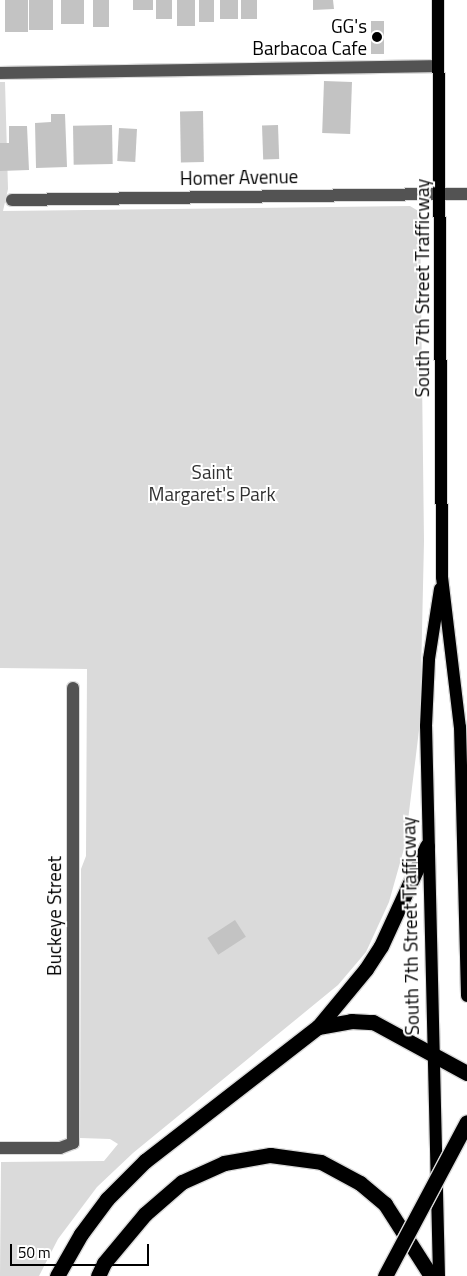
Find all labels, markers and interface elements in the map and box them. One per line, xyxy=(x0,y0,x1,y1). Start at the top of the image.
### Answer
place label: GG's Barbacoa Cafe xyxy=(252,15,367,59)
marker: GG's Barbacoa Cafe xyxy=(371,31,383,43)
street label: Homer Avenue xyxy=(180,165,298,189)
street label: South 7th Street Trafficway xyxy=(411,179,433,397)
park label: Saint Margaret's Park xyxy=(148,461,276,505)
street label: South 7th Street Trafficway xyxy=(397,816,423,1036)
street label: Buckeye Street xyxy=(43,856,65,976)
scale bar xyxy=(12,1234,151,1266)
text: 50 m xyxy=(18,1241,51,1264)

